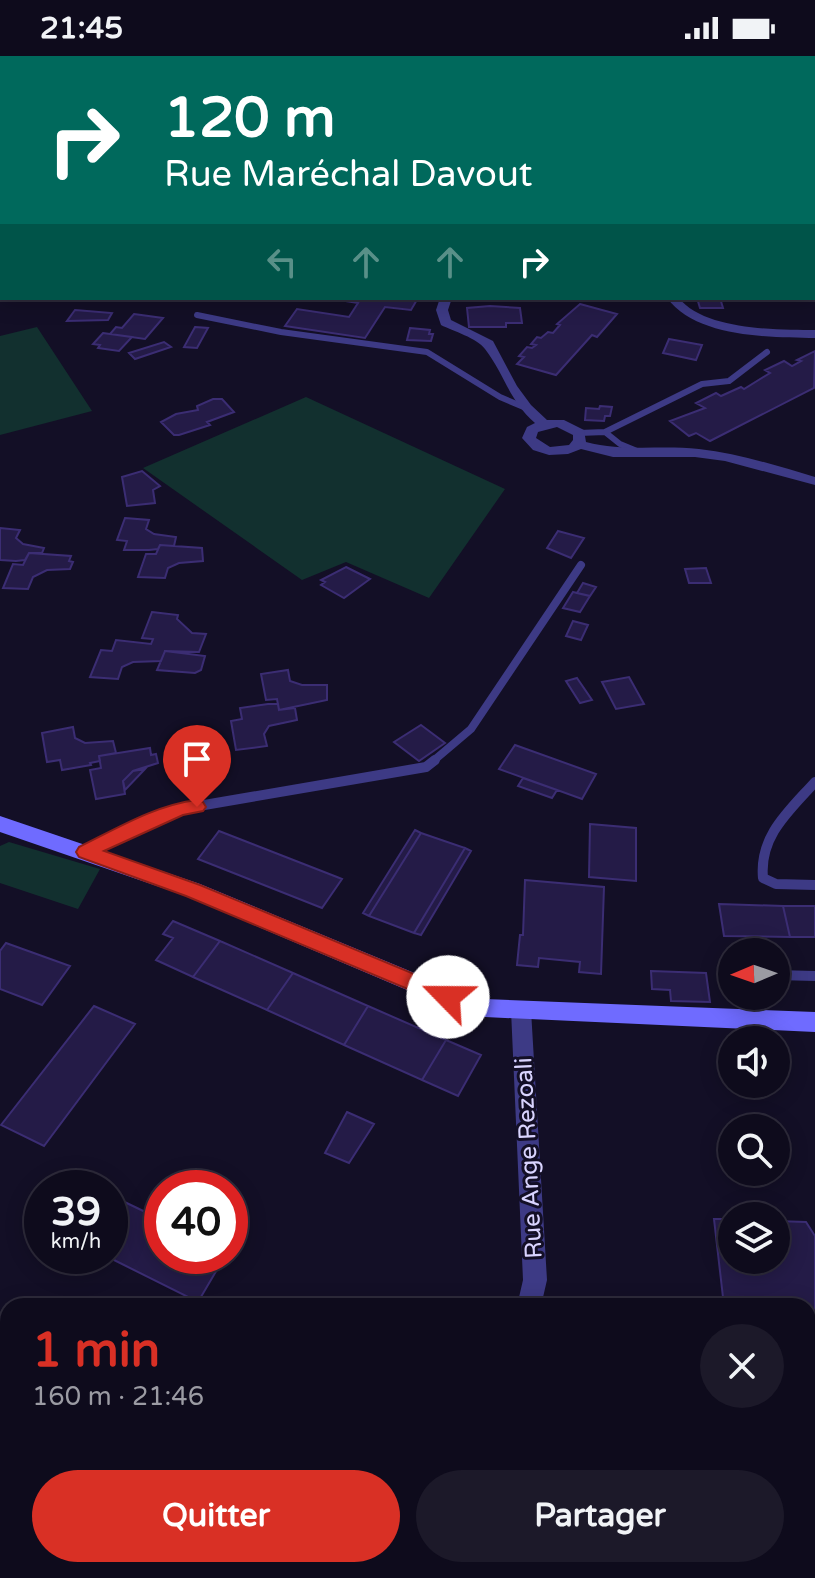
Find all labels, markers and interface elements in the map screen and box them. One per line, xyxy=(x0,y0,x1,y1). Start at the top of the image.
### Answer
text: 21:45 xyxy=(40,10,123,47)
text: 120 m xyxy=(164,85,335,152)
icon: right xyxy=(32,88,136,192)
text: Rue Maréchal Davout xyxy=(164,153,533,196)
icon: left xyxy=(260,240,304,284)
icon: ahead xyxy=(344,240,388,284)
icon: ahead xyxy=(428,240,472,284)
icon: right xyxy=(512,240,556,284)
pin xyxy=(163,725,231,807)
icon: arrive xyxy=(175,737,219,781)
north arrow xyxy=(718,938,790,1010)
map controls xyxy=(718,938,790,1274)
position arrow xyxy=(406,955,490,1039)
button: sound xyxy=(718,1026,790,1098)
street label: Rue Ange Rezoali xyxy=(509,1057,549,1259)
button: search xyxy=(718,1114,790,1186)
speed limit sign: 40 xyxy=(144,1170,248,1274)
text: 39 xyxy=(51,1188,101,1236)
button: layers xyxy=(718,1202,790,1274)
text: km/h xyxy=(51,1230,101,1254)
text: 1 min xyxy=(32,1322,160,1380)
button: close xyxy=(700,1324,784,1408)
text: 160 m · 21:46 xyxy=(32,1381,204,1412)
button: Quitter xyxy=(32,1470,400,1562)
button: Partager xyxy=(416,1470,784,1562)

